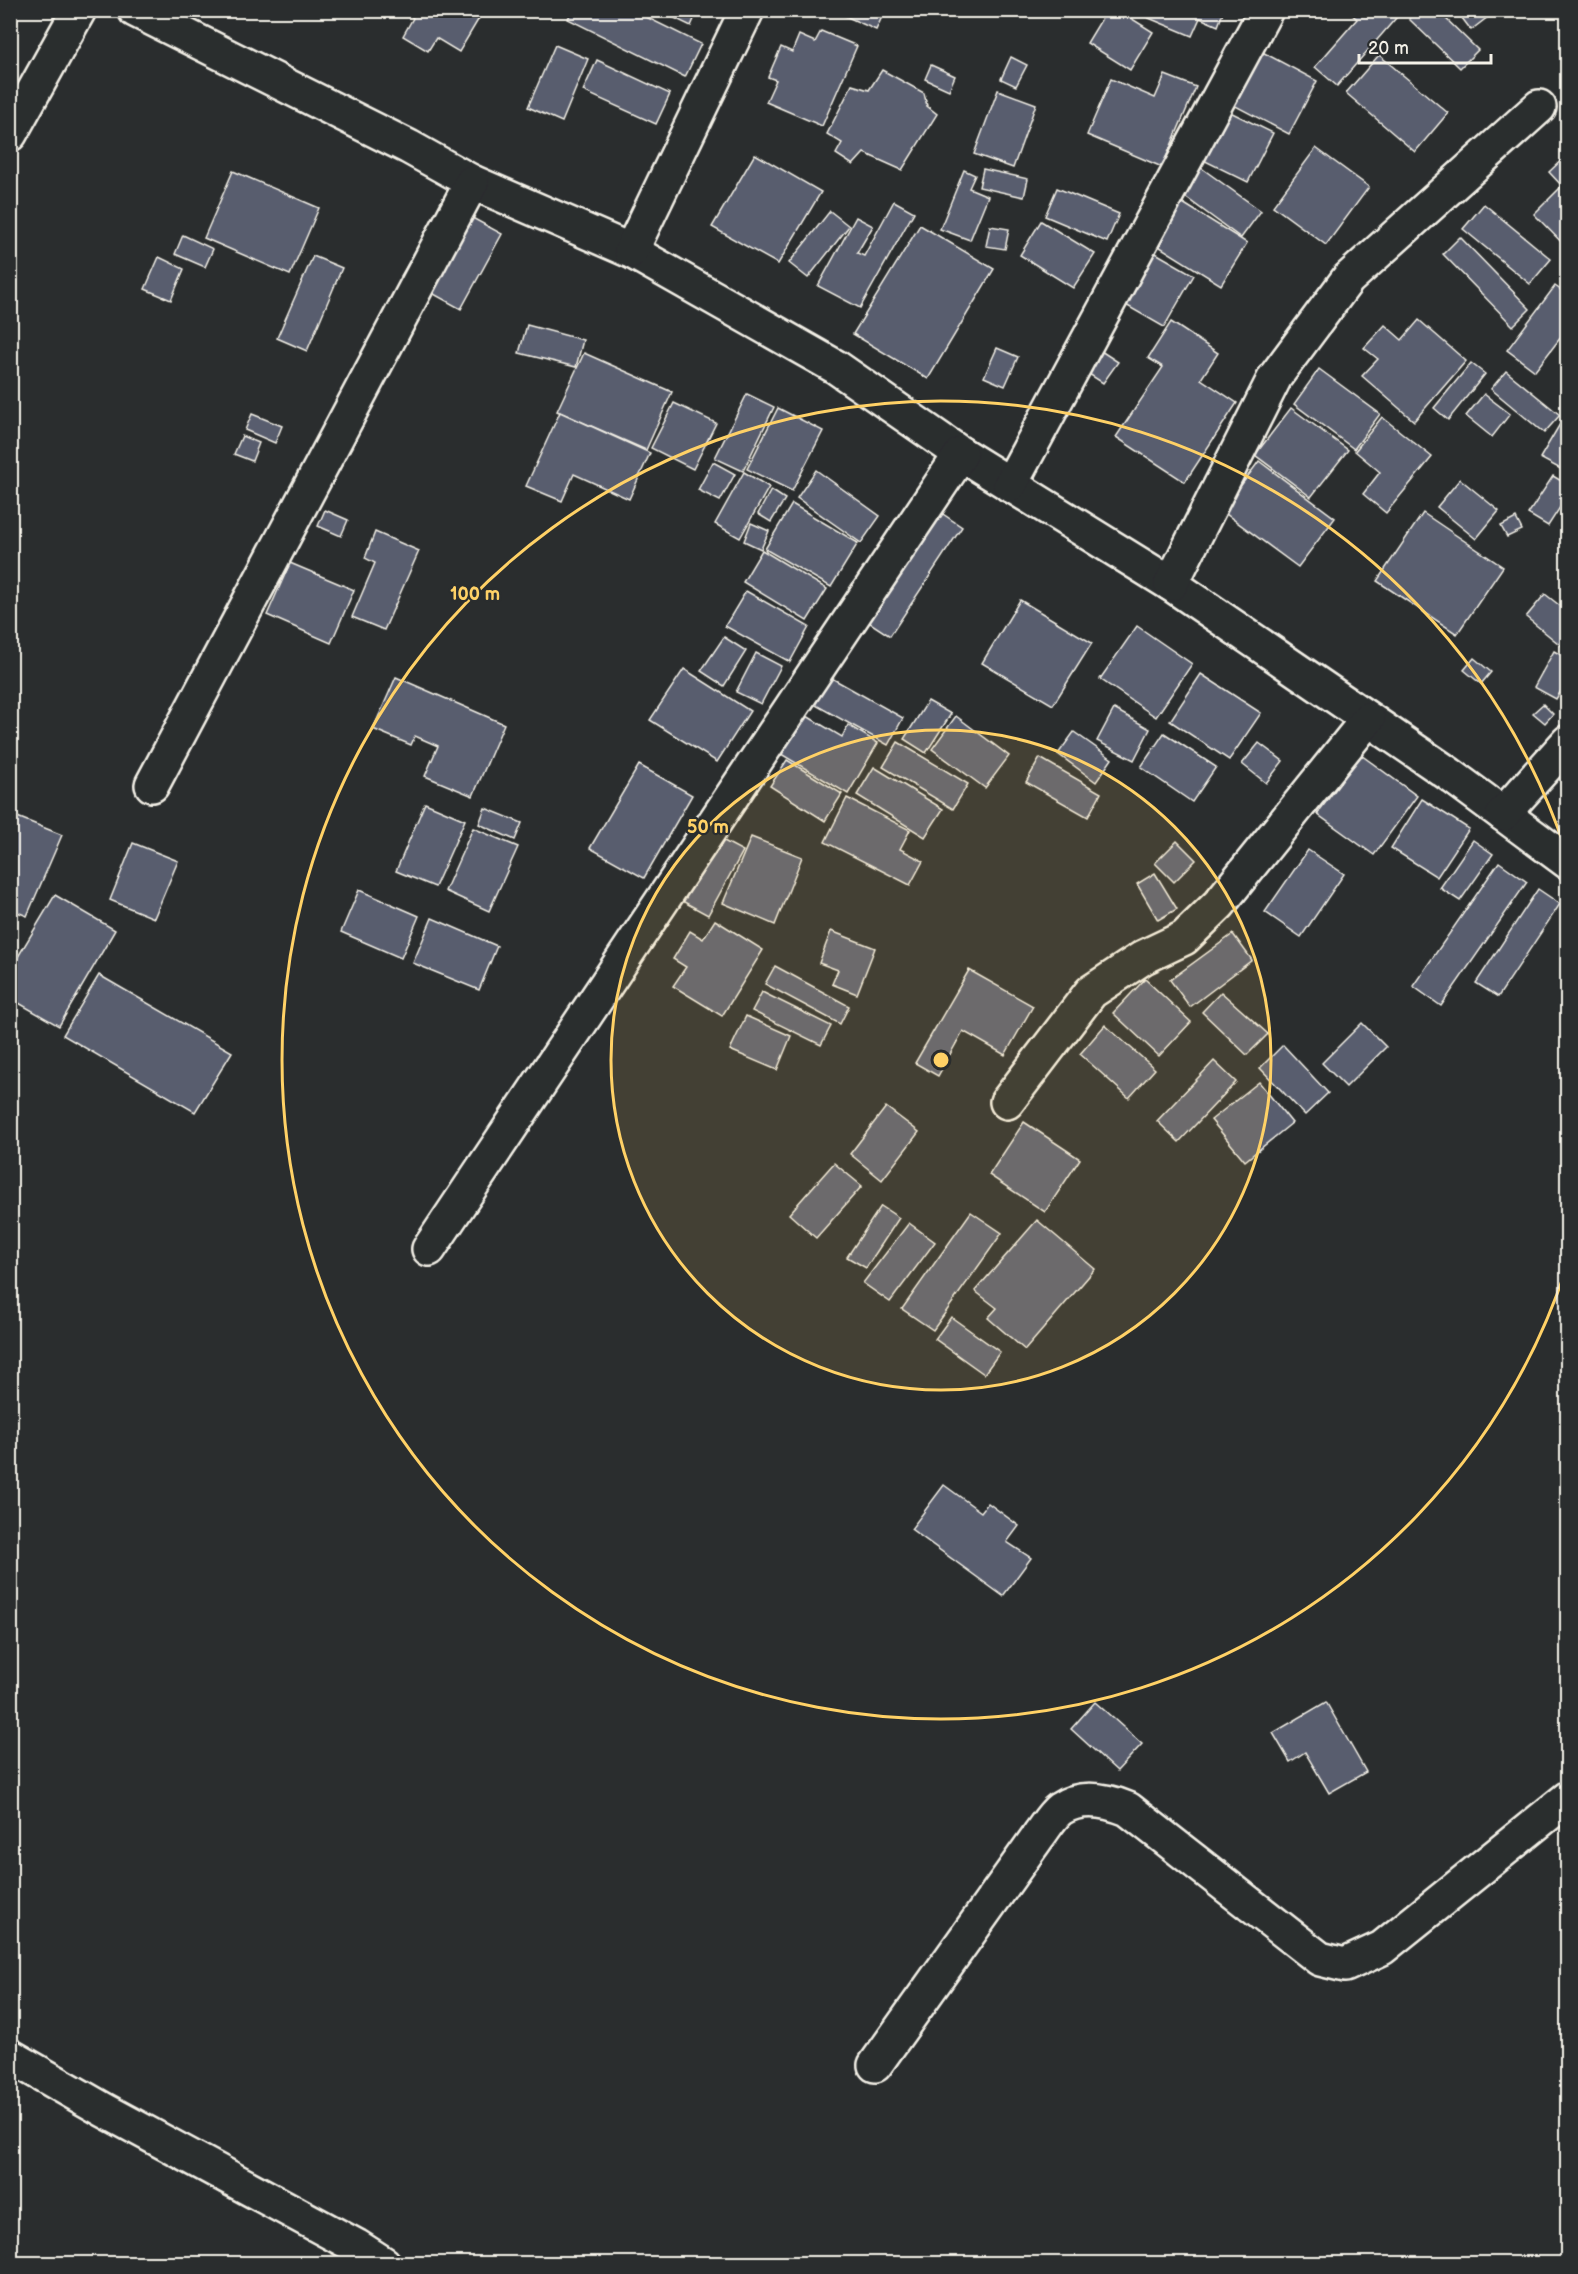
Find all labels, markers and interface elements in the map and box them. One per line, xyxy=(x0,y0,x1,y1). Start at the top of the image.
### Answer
scale bar xyxy=(1359,27,1491,65)
text: 20 m xyxy=(1368,38,1409,59)
text: 100 m xyxy=(450,584,500,605)
text: 50 m xyxy=(687,817,729,838)
centre of rings xyxy=(931,1050,951,1070)

